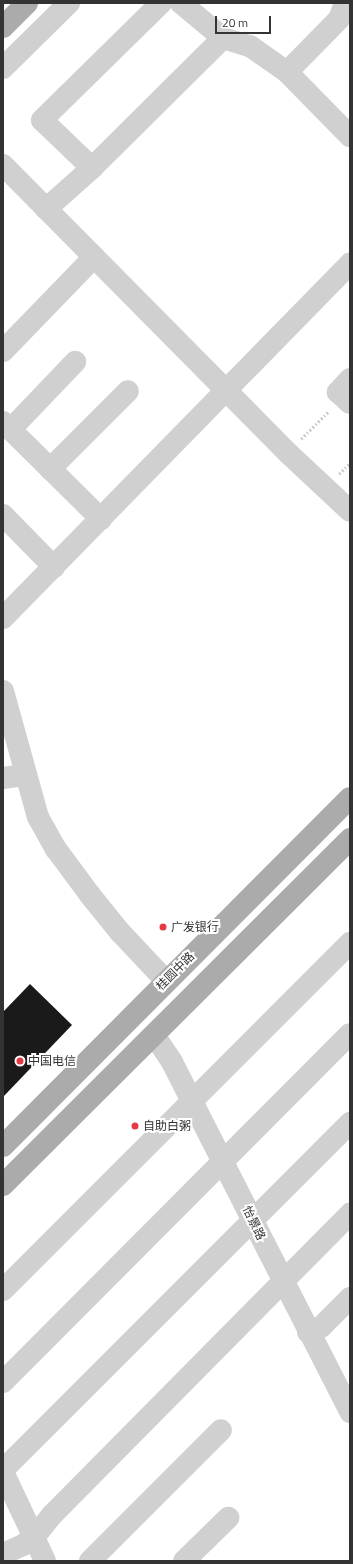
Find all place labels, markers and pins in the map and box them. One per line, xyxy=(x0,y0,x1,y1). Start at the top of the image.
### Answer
place label: 广发银行 xyxy=(171,920,219,934)
marker: 广发银行 xyxy=(158,922,168,932)
place label: 中国电信 xyxy=(28,1054,76,1068)
marker: 中国电信 xyxy=(15,1056,25,1066)
place label: 自助白粥 xyxy=(143,1119,191,1133)
marker: 自助白粥 xyxy=(130,1121,140,1131)

